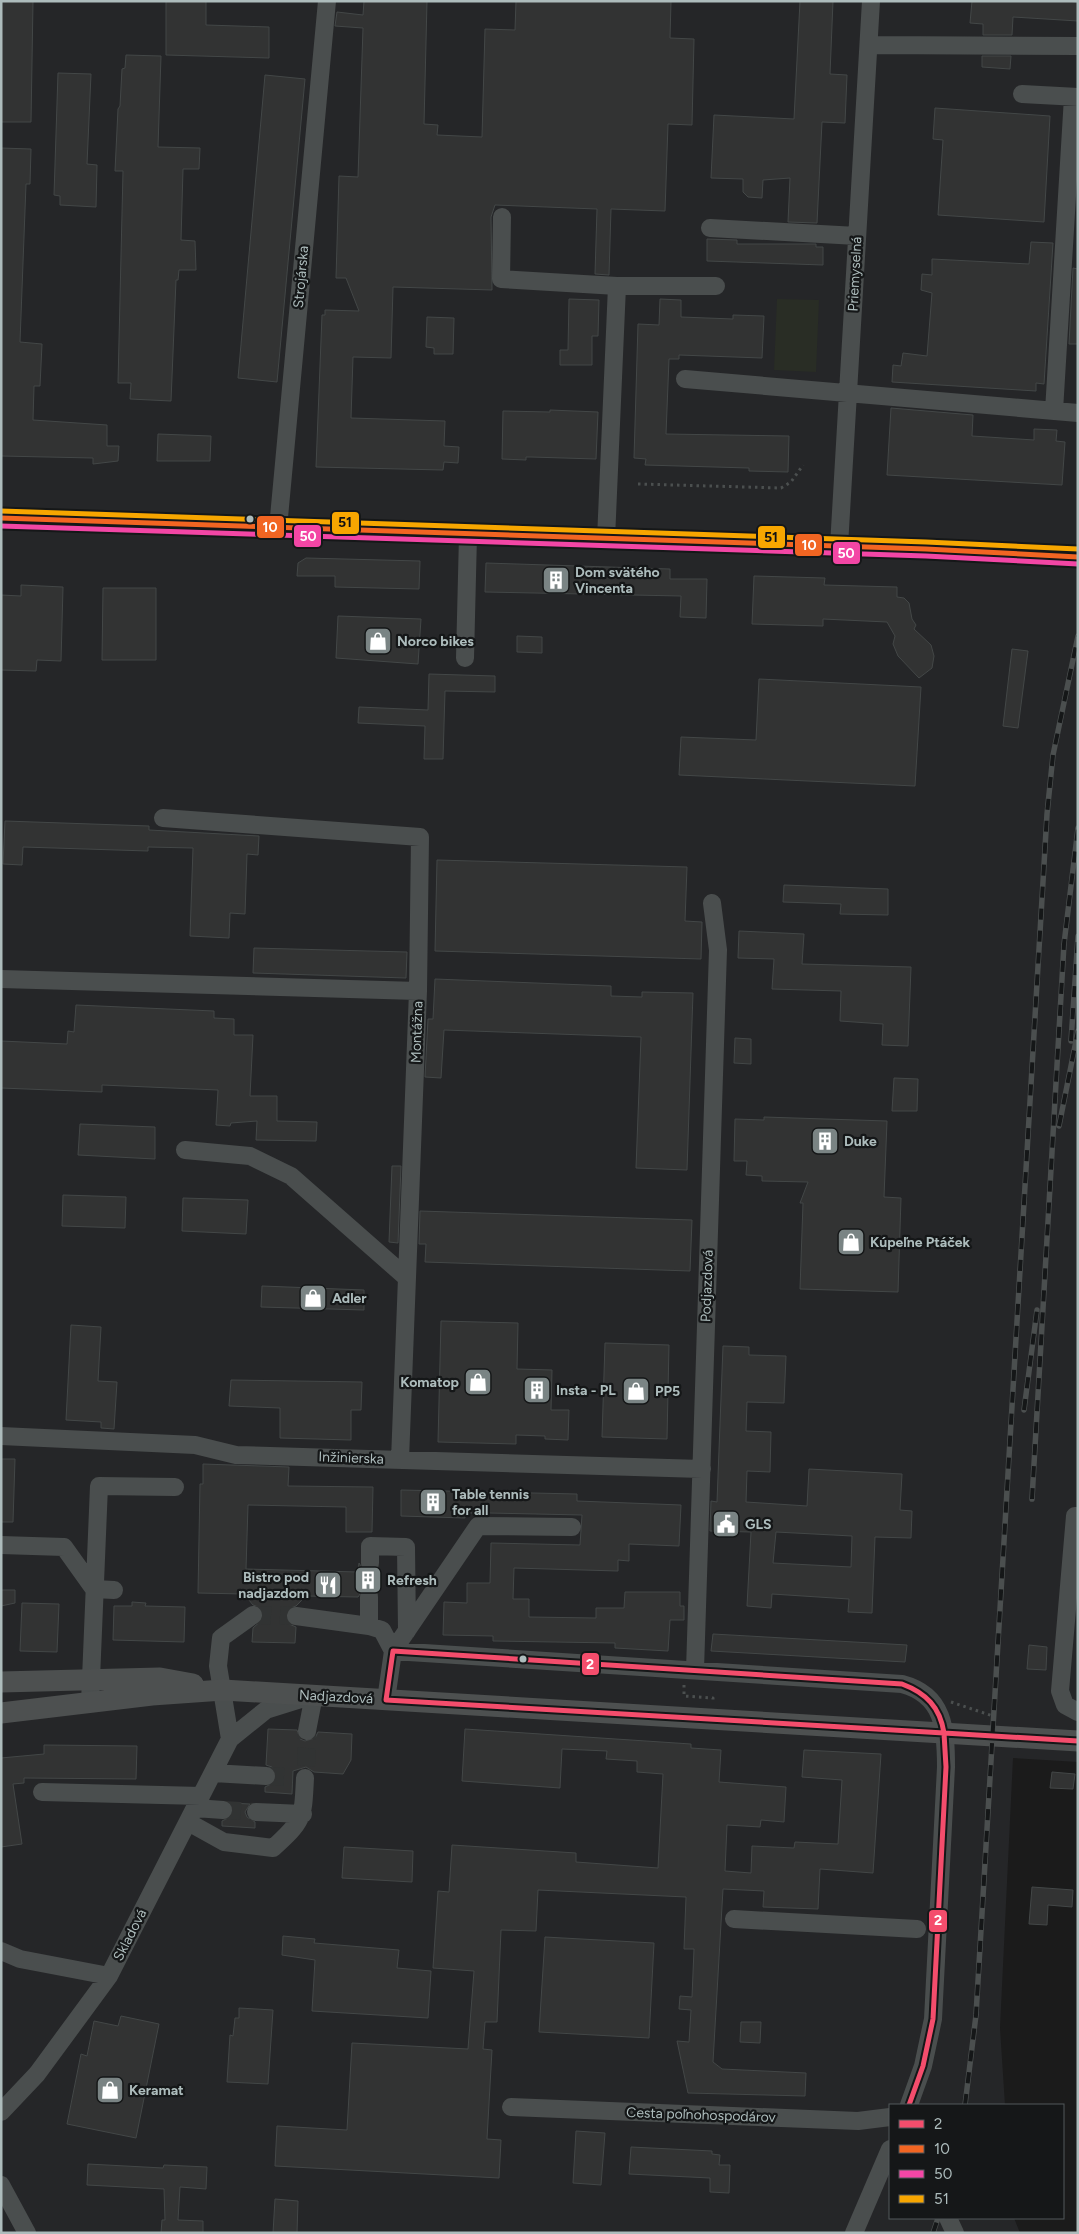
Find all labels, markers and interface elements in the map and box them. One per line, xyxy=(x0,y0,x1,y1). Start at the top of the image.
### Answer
street label: Priemyselná xyxy=(845,236,865,312)
street label: Strojárska xyxy=(290,245,312,309)
line badge: 51 xyxy=(331,511,360,535)
unlabelled marker xyxy=(245,514,255,524)
text: 51 xyxy=(338,514,352,531)
line badge: 10 xyxy=(256,515,285,539)
text: 10 xyxy=(263,519,277,536)
line badge: 50 xyxy=(293,524,322,548)
line badge: 51 xyxy=(757,525,786,549)
text: 50 xyxy=(299,528,317,545)
text: 51 xyxy=(764,529,778,546)
line badge: 10 xyxy=(794,533,823,557)
text: 10 xyxy=(802,537,816,554)
line badge: 50 xyxy=(832,541,861,565)
text: 50 xyxy=(837,545,855,562)
place label: Dom svätého Vincenta xyxy=(575,564,660,597)
building icon: Dom svätého Vincenta xyxy=(541,565,571,595)
shop icon: Norco bikes xyxy=(363,626,393,656)
place label: Norco bikes xyxy=(397,633,474,650)
street label: Montážna xyxy=(407,1001,427,1063)
building icon: Duke xyxy=(810,1126,840,1156)
place label: Duke xyxy=(844,1133,877,1150)
shop icon: Kúpeľne Ptáček xyxy=(836,1227,866,1257)
place label: Kúpeľne Ptáček xyxy=(870,1234,971,1251)
street label: Podjazdová xyxy=(697,1249,717,1323)
shop icon: Adler xyxy=(298,1283,328,1313)
place label: Adler xyxy=(332,1290,367,1307)
shop icon: Komatop xyxy=(463,1367,493,1397)
place label: Komatop xyxy=(400,1374,459,1391)
building icon: Insta - PL xyxy=(522,1375,552,1405)
shop icon: PP5 xyxy=(621,1376,651,1406)
place label: Insta - PL xyxy=(556,1382,616,1399)
place label: PP5 xyxy=(655,1383,680,1400)
street label: Inžinierska xyxy=(318,1448,384,1468)
place label: Table tennis for all xyxy=(452,1486,529,1519)
building icon: Table tennis for all xyxy=(418,1487,448,1517)
public building icon: GLS xyxy=(711,1509,741,1539)
place label: GLS xyxy=(745,1516,771,1533)
building icon: Refresh xyxy=(353,1565,383,1595)
place label: Bistro pod nadjazdom xyxy=(238,1569,309,1602)
restaurant icon: Bistro pod nadjazdom xyxy=(313,1570,343,1600)
place label: Refresh xyxy=(387,1572,437,1589)
line badge: 2 xyxy=(581,1652,600,1676)
unlabelled marker xyxy=(518,1654,528,1664)
text: 2 xyxy=(586,1656,594,1673)
street label: Nadjazdová xyxy=(298,1687,374,1707)
street label: Skladová xyxy=(110,1906,150,1964)
line badge: 2 xyxy=(928,1909,948,1933)
text: 2 xyxy=(934,1912,942,1929)
shop icon: Keramat xyxy=(95,2075,125,2105)
place label: Keramat xyxy=(129,2082,184,2099)
street label: Cesta poľnohospodárov xyxy=(626,2104,777,2126)
legend xyxy=(889,2104,1064,2219)
text: 2 xyxy=(934,2115,942,2133)
text: 10 xyxy=(934,2140,950,2158)
text: 50 xyxy=(934,2165,952,2183)
text: 51 xyxy=(934,2190,949,2208)

